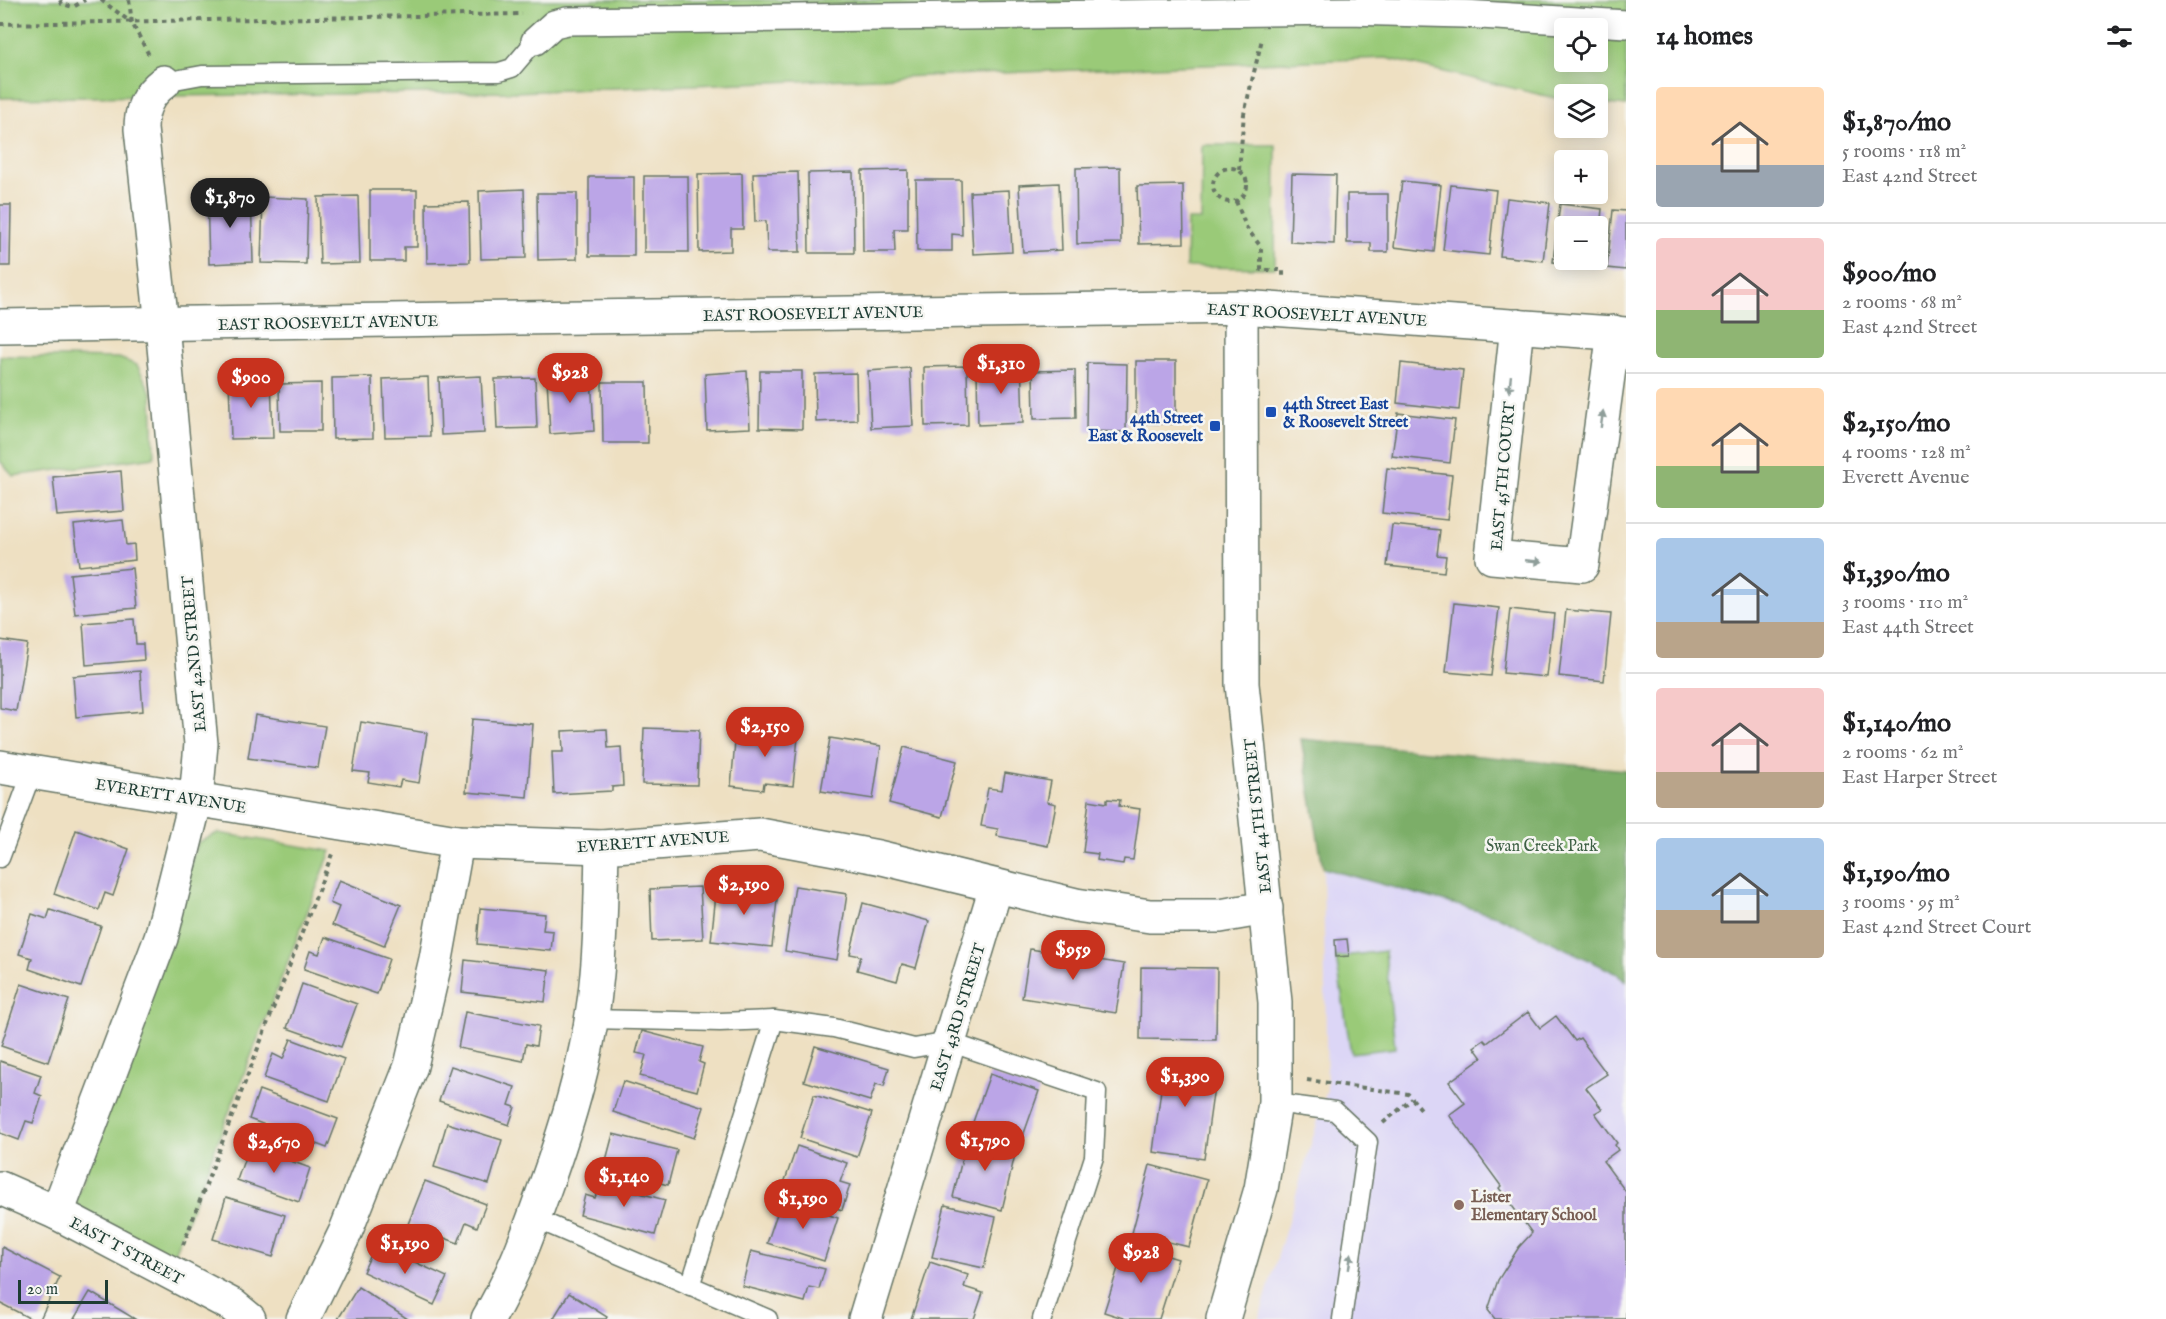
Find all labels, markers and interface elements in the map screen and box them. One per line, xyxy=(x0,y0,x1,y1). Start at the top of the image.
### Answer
map controls xyxy=(1554,18,1608,270)
button: locate xyxy=(1554,18,1608,72)
text: 14 homes xyxy=(1656,20,1753,53)
icon: filters xyxy=(2103,20,2136,53)
button: layers xyxy=(1554,84,1608,138)
text: $1,870/mo xyxy=(1842,106,1951,139)
icon: home xyxy=(1704,111,1776,183)
text: 5 rooms · 118 m² xyxy=(1842,139,1966,164)
button: + xyxy=(1554,150,1608,204)
text: East 42nd Street xyxy=(1842,164,1977,189)
pin: $1,870 xyxy=(181,178,279,229)
text: $1,870 xyxy=(205,185,255,210)
button: − xyxy=(1554,216,1608,270)
text: $900/mo xyxy=(1842,257,1936,290)
icon: home xyxy=(1704,262,1776,334)
text: 2 rooms · 68 m² xyxy=(1842,290,1962,315)
street label: EAST ROOSEVELT AVENUE xyxy=(1206,300,1427,332)
street label: EAST ROOSEVELT AVENUE xyxy=(703,303,923,327)
street label: EAST ROOSEVELT AVENUE xyxy=(218,312,438,336)
text: East 42nd Street xyxy=(1842,315,1977,340)
pin: $1,310 xyxy=(952,344,1050,395)
text: $1,310 xyxy=(977,351,1025,376)
pin: $928 xyxy=(534,353,606,404)
pin: $900 xyxy=(215,358,287,409)
text: $928 xyxy=(551,360,589,385)
text: $900 xyxy=(231,365,271,390)
one-way arrow xyxy=(1506,375,1515,394)
place label: 44th Street East & Roosevelt Street xyxy=(1283,395,1409,433)
street label: EAST 45TH COURT xyxy=(1488,401,1520,551)
marker: 44th Street East & Roosevelt Street xyxy=(1264,405,1278,419)
text: $2,150/mo xyxy=(1842,407,1950,440)
place label: 44th Street East & Roosevelt xyxy=(1088,409,1204,447)
one-way arrow xyxy=(1598,409,1607,428)
icon: home xyxy=(1704,412,1776,484)
marker: 44th Street East & Roosevelt xyxy=(1208,419,1222,433)
text: 4 rooms · 128 m² xyxy=(1842,440,1971,465)
text: Everett Avenue xyxy=(1842,465,1969,490)
one-way arrow xyxy=(1525,556,1544,566)
text: $1,390/mo xyxy=(1842,557,1950,590)
icon: home xyxy=(1704,562,1776,634)
street label: EAST 42ND STREET xyxy=(178,575,212,733)
text: 3 rooms · 110 m² xyxy=(1842,590,1968,615)
text: East 44th Street xyxy=(1842,615,1974,640)
pin: $2,150 xyxy=(716,707,814,758)
text: $1,140/mo xyxy=(1842,707,1951,740)
icon: home xyxy=(1704,712,1776,784)
text: $2,150 xyxy=(740,714,790,739)
street label: EAST 44TH STREET xyxy=(1241,737,1277,894)
text: 2 rooms · 62 m² xyxy=(1842,740,1964,765)
text: East Harper Street xyxy=(1842,765,1997,790)
street label: EVERETT AVENUE xyxy=(94,775,248,819)
street label: EVERETT AVENUE xyxy=(576,828,730,858)
park label: Swan Creek Park xyxy=(1486,837,1598,857)
text: $1,190/mo xyxy=(1842,857,1950,890)
icon: home xyxy=(1704,862,1776,934)
pin: $2,190 xyxy=(695,865,793,916)
text: $2,190 xyxy=(718,872,770,897)
text: 3 rooms · 95 m² xyxy=(1842,890,1960,915)
text: East 42nd Street Court xyxy=(1842,915,2031,940)
pin: $959 xyxy=(1037,930,1109,981)
text: $959 xyxy=(1055,937,1091,962)
street label: EAST 43RD STREET xyxy=(927,941,991,1094)
pin: $1,390 xyxy=(1136,1057,1234,1108)
text: $1,390 xyxy=(1160,1064,1210,1089)
pin: $1,790 xyxy=(936,1121,1034,1172)
pin: $2,670 xyxy=(225,1123,323,1174)
text: $1,790 xyxy=(960,1128,1010,1153)
text: $2,670 xyxy=(247,1130,301,1155)
pin: $1,140 xyxy=(575,1157,673,1208)
text: $1,140 xyxy=(599,1164,649,1189)
pin: $1,190 xyxy=(754,1179,852,1230)
text: $1,190 xyxy=(778,1186,828,1211)
place label: Lister Elementary School xyxy=(1471,1188,1597,1226)
marker: Lister Elementary School xyxy=(1452,1198,1466,1212)
street label: EAST T STREET xyxy=(66,1213,187,1290)
pin: $1,190 xyxy=(356,1224,454,1275)
text: $1,190 xyxy=(380,1231,430,1256)
pin: $928 xyxy=(1105,1233,1177,1284)
text: $928 xyxy=(1122,1240,1160,1265)
one-way arrow xyxy=(1346,1252,1355,1271)
scale bar xyxy=(18,1277,108,1304)
text: 20 m xyxy=(27,1280,58,1300)

